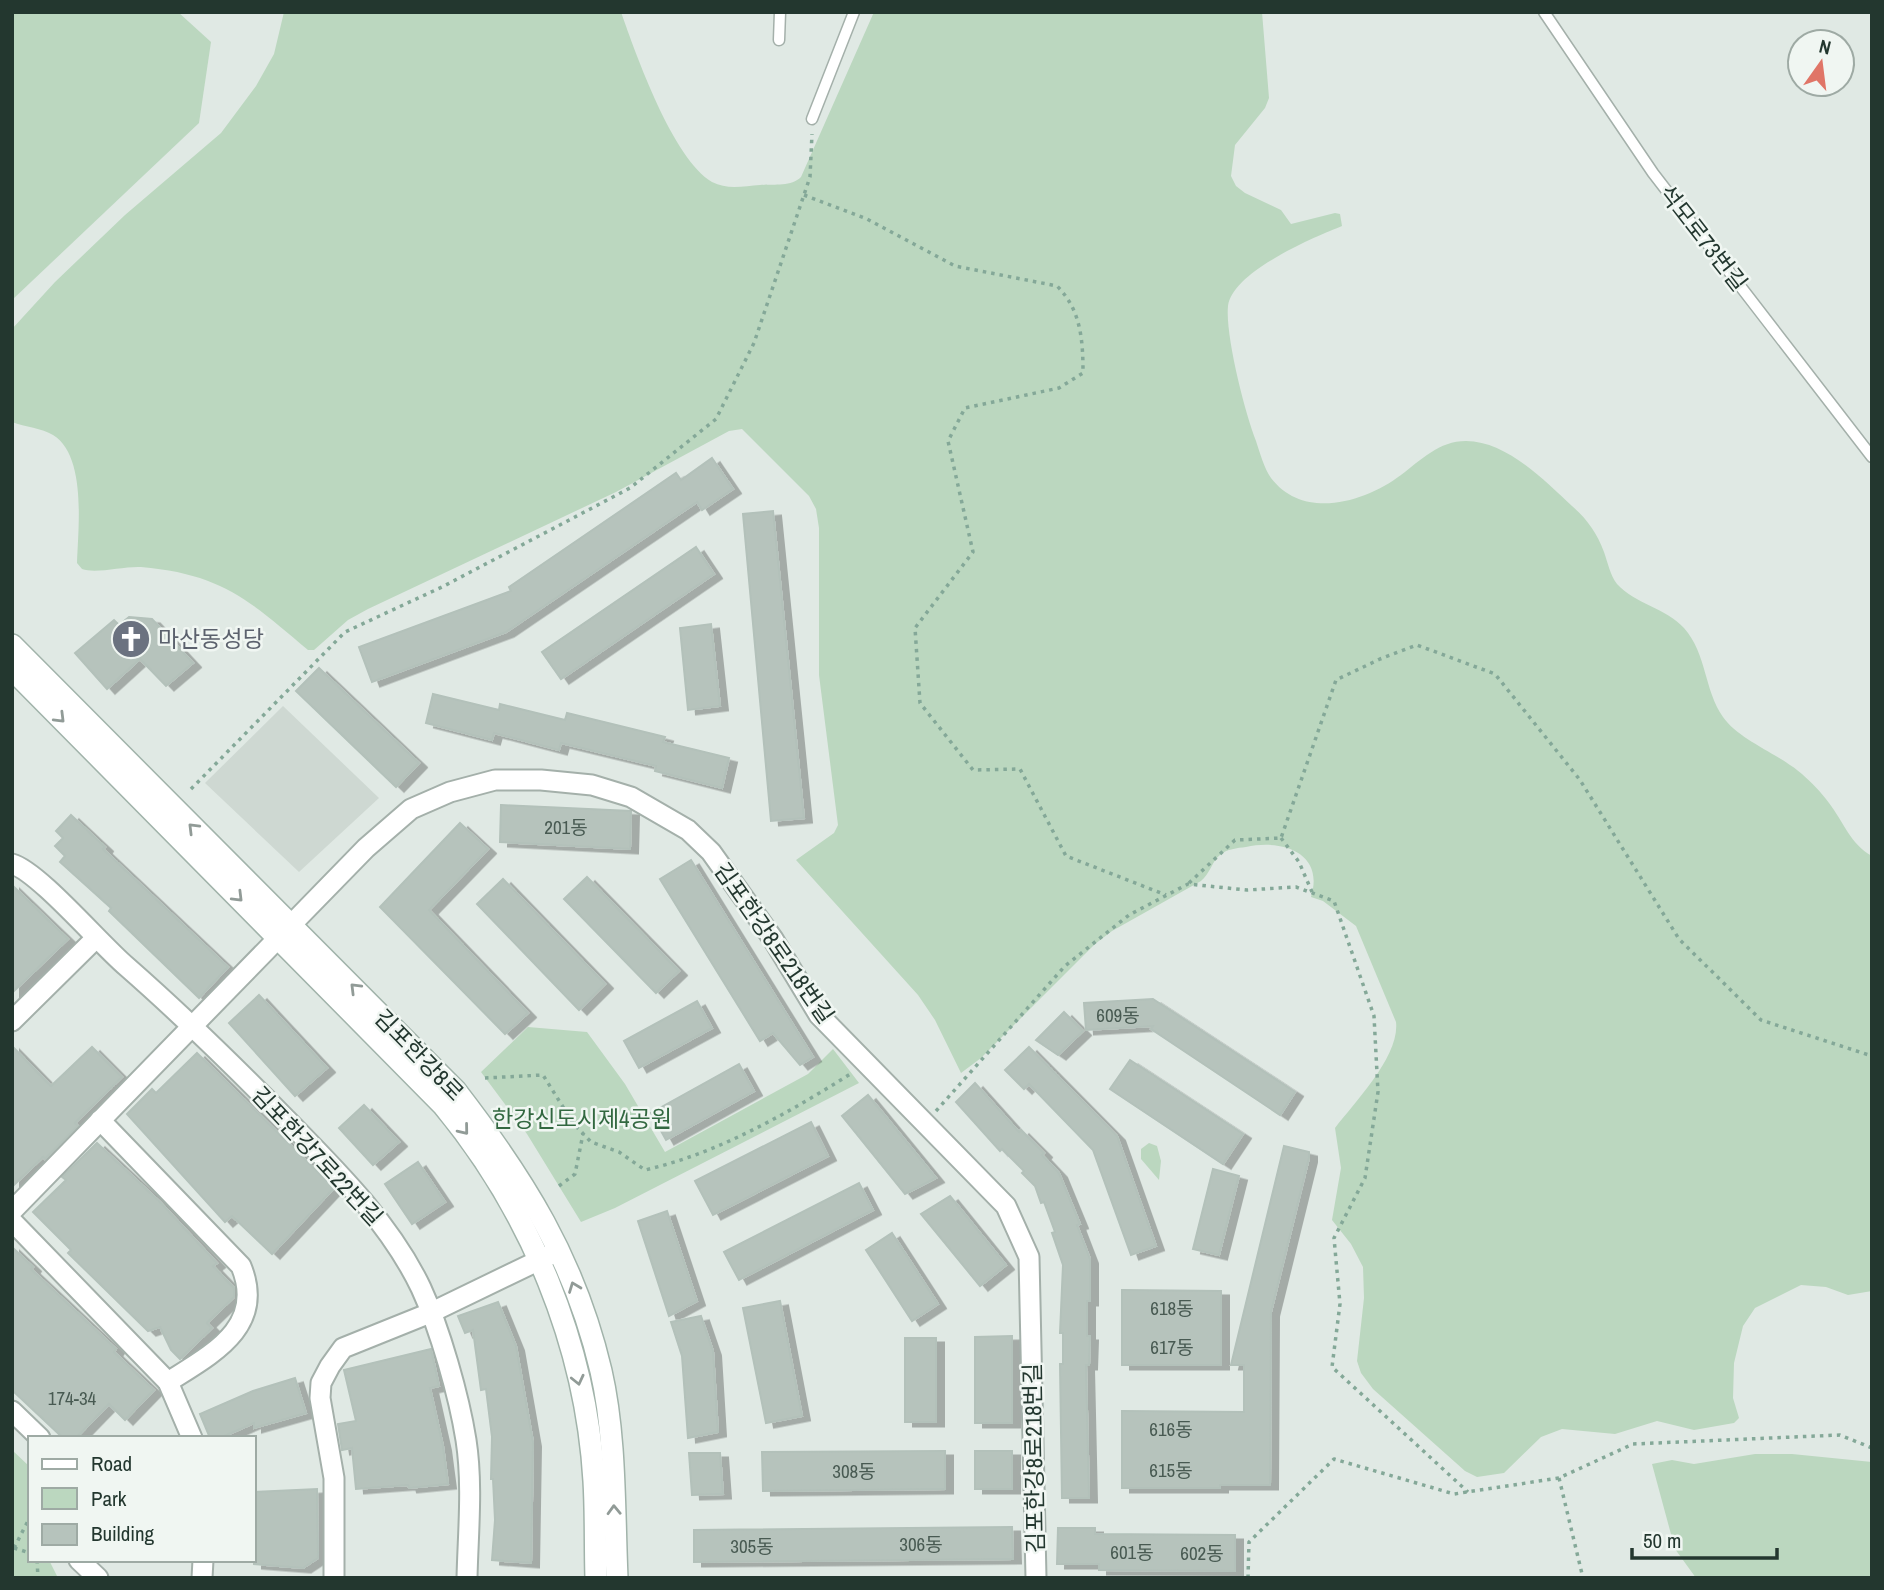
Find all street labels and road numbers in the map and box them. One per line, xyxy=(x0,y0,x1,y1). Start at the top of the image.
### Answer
street label: 석모로73번길 xyxy=(1652,178,1755,297)
street label: 김포한강8로218번길 xyxy=(707,856,842,1029)
street label: 김포한강8로 xyxy=(368,1002,471,1107)
street label: 김포한강7로22번길 xyxy=(245,1079,390,1232)
street label: 김포한강8로218번길 xyxy=(1016,1363,1051,1553)

